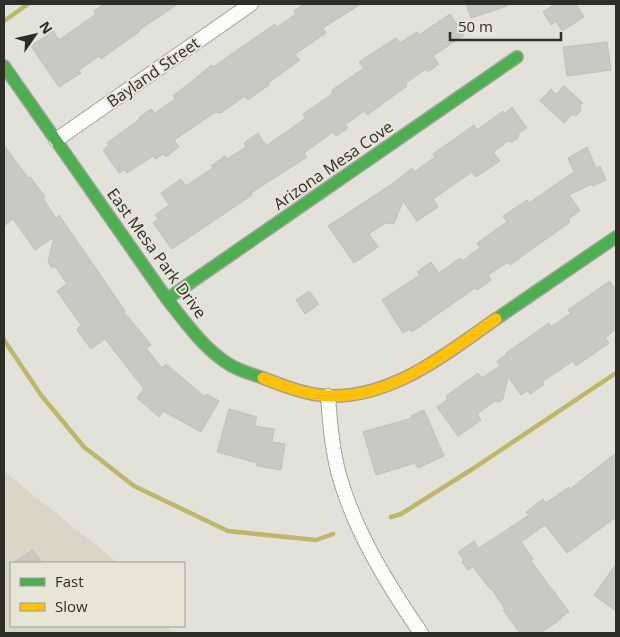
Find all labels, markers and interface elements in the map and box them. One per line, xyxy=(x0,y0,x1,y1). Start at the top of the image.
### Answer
north arrow xyxy=(10,10,60,60)
scale bar xyxy=(450,10,561,42)
text: 50 m xyxy=(458,16,493,36)
text: N xyxy=(35,17,57,37)
street label: Bayland Street xyxy=(102,32,204,112)
street label: Arizona Mesa Cove xyxy=(269,115,397,215)
street label: East Mesa Park Drive xyxy=(102,183,212,323)
legend xyxy=(10,562,185,627)
text: Fast xyxy=(55,571,84,591)
text: Slow xyxy=(55,596,88,616)

